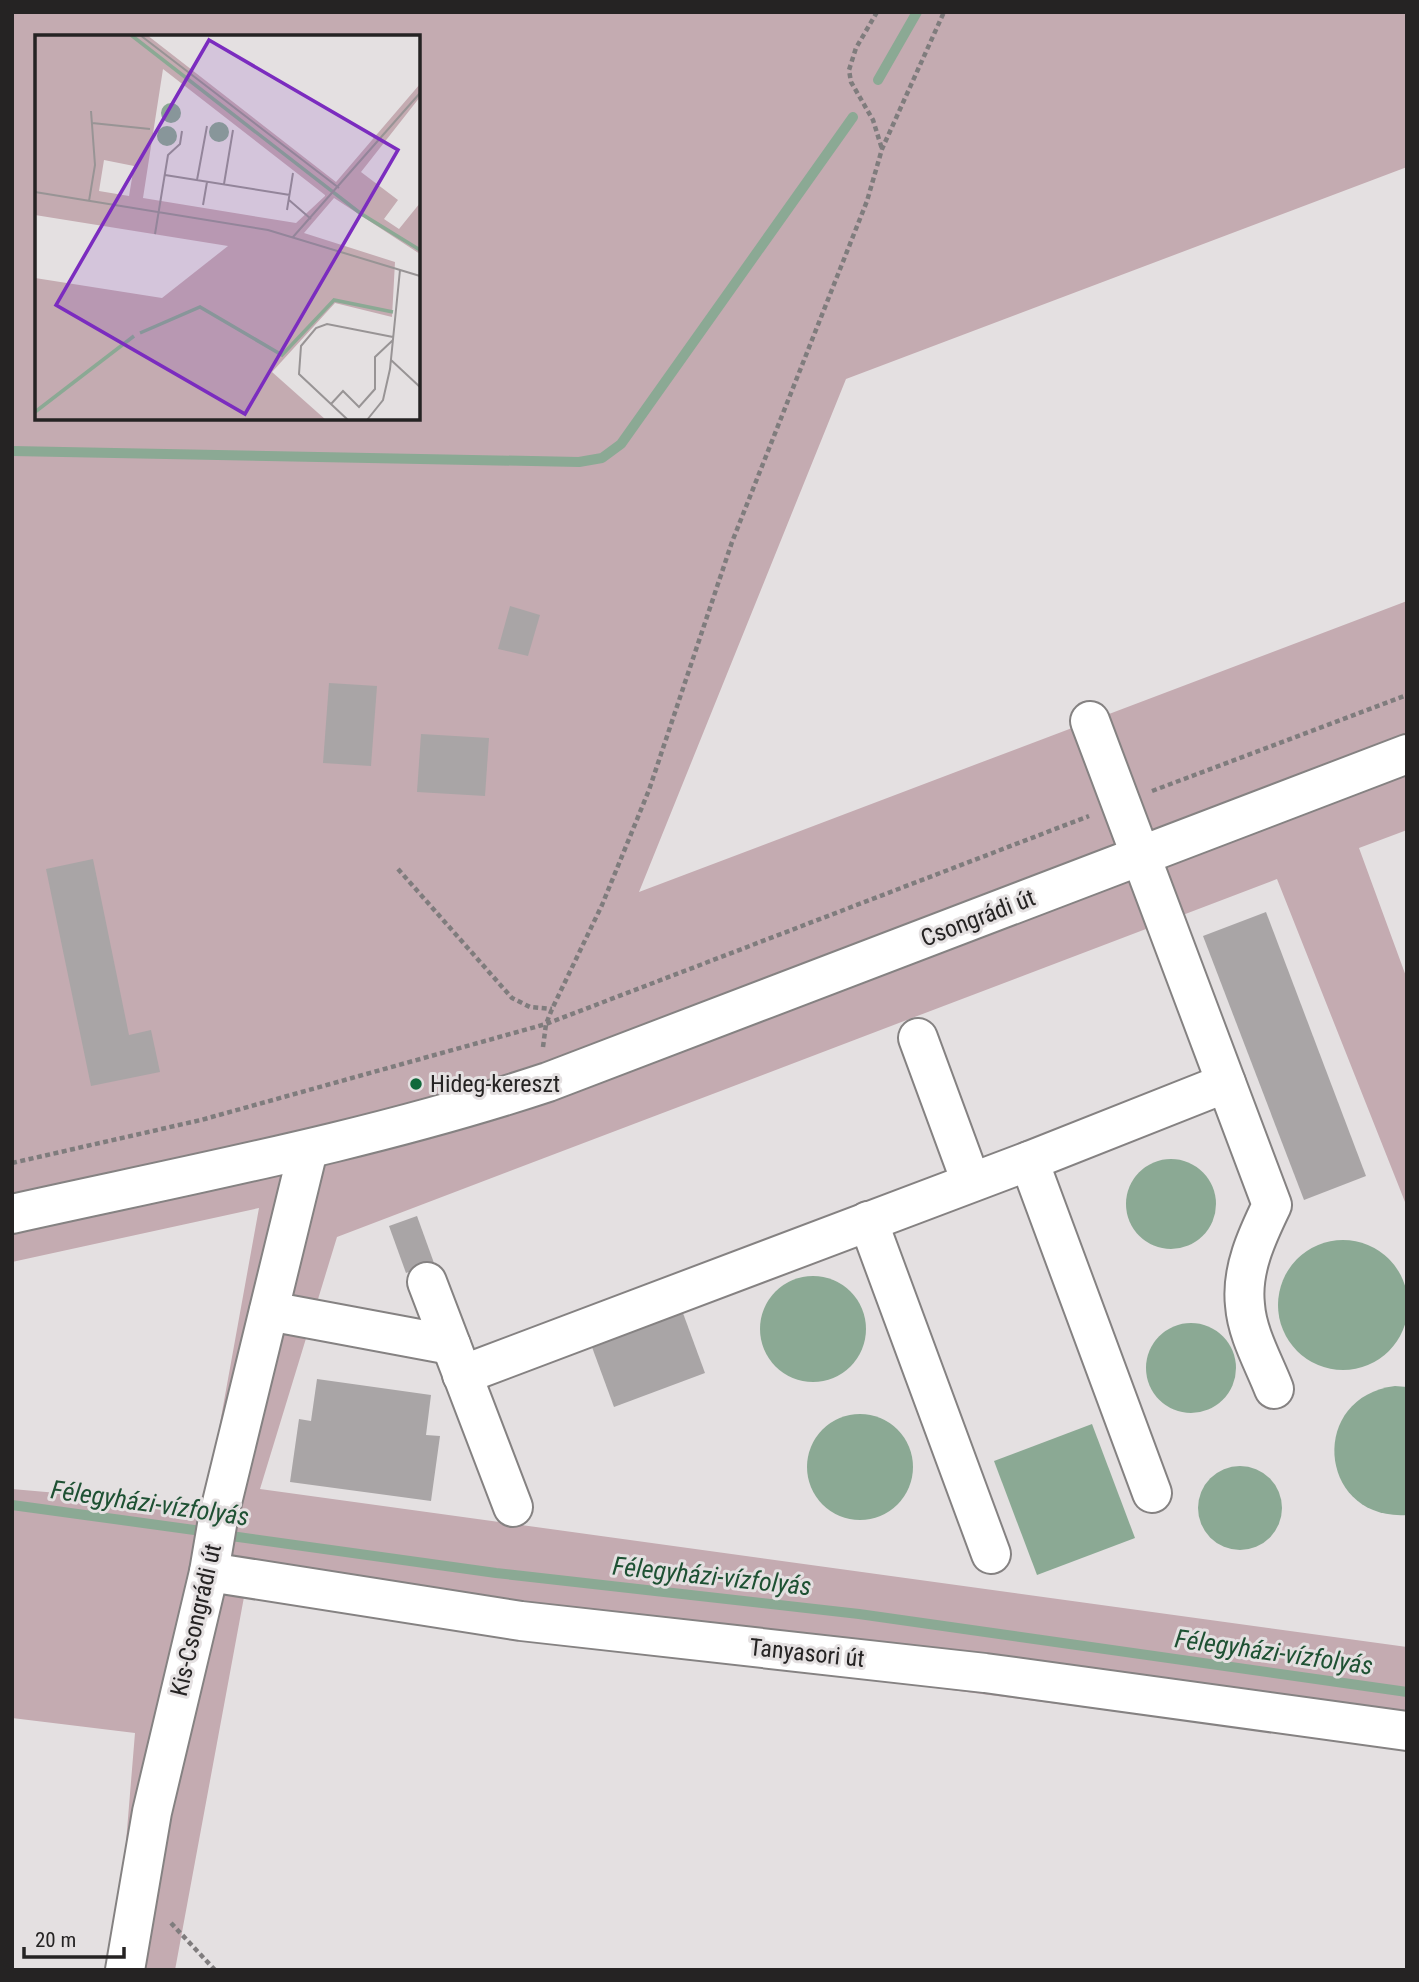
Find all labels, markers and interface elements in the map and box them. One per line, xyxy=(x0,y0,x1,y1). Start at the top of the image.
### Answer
inset map xyxy=(35,35,420,420)
street label: Csongrádi út xyxy=(917,883,1039,953)
place label: Hideg-kereszt xyxy=(430,1070,560,1098)
marker: Hideg-kereszt xyxy=(408,1076,424,1092)
water label: Félegyházi-vízfolyás xyxy=(49,1474,251,1532)
street label: Kis-Csongrádi út xyxy=(165,1541,227,1699)
water label: Félegyházi-vízfolyás xyxy=(611,1551,813,1601)
water label: Félegyházi-vízfolyás xyxy=(1173,1623,1375,1681)
street label: Tanyasori út xyxy=(748,1633,866,1673)
scale bar xyxy=(24,1916,124,1960)
text: 20 m xyxy=(35,1928,76,1952)

